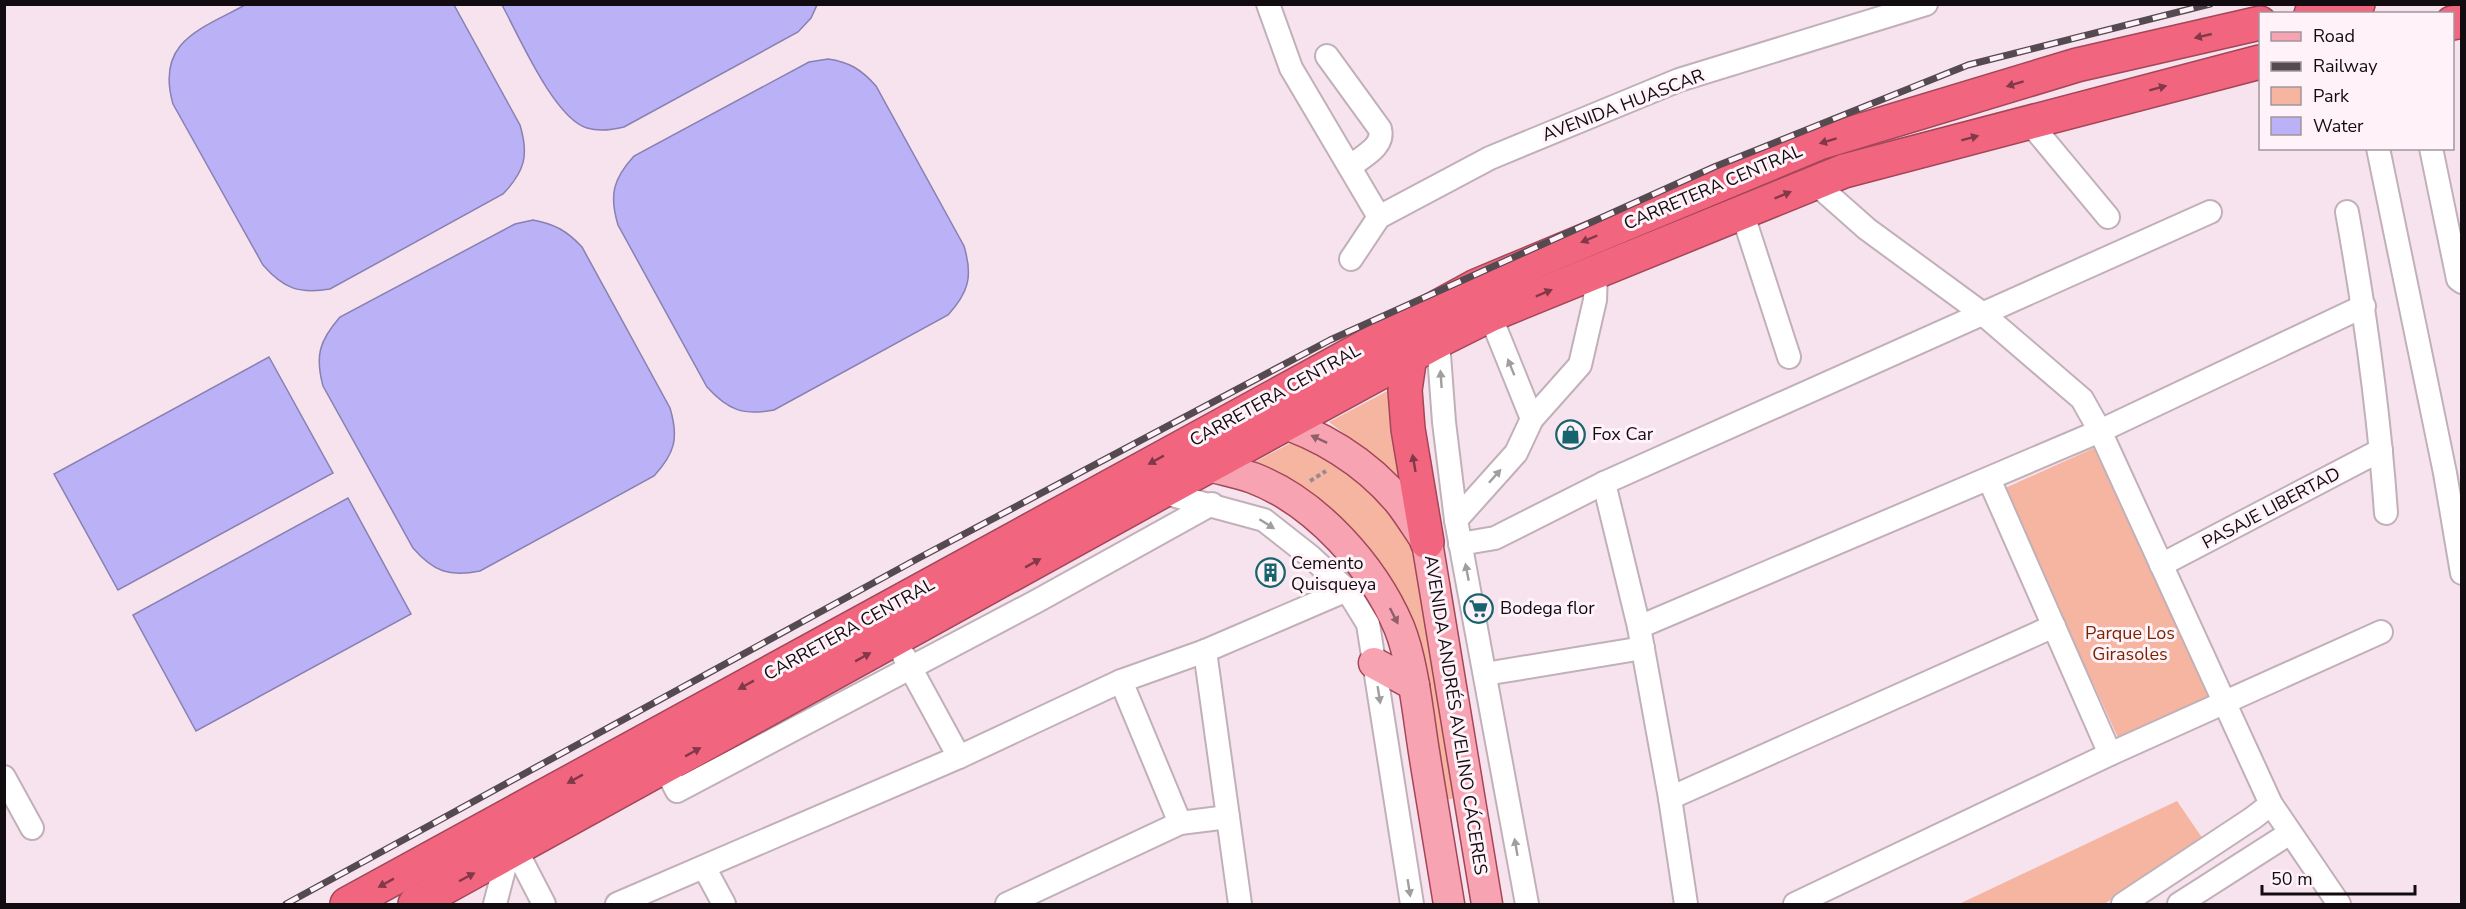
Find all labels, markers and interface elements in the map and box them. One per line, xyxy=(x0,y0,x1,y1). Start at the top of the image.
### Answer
legend xyxy=(2259,12,2454,150)
text: Road xyxy=(2313,24,2355,48)
one-way arrow xyxy=(2194,32,2213,42)
text: Railway xyxy=(2313,54,2378,78)
street label: AVENIDA HUASCAR xyxy=(1539,63,1707,147)
one-way arrow xyxy=(2005,80,2023,89)
one-way arrow xyxy=(2149,83,2167,92)
text: Park xyxy=(2313,84,2350,108)
text: Water xyxy=(2313,114,2364,138)
one-way arrow xyxy=(1961,133,1979,142)
one-way arrow xyxy=(1819,137,1837,146)
street label: CARRETERA CENTRAL xyxy=(1620,138,1806,235)
one-way arrow xyxy=(1775,190,1793,200)
one-way arrow xyxy=(1580,234,1598,244)
one-way arrow xyxy=(1536,288,1554,298)
street label: CARRETERA CENTRAL xyxy=(1185,338,1365,452)
one-way arrow xyxy=(1506,358,1515,376)
one-way arrow xyxy=(1436,370,1446,389)
shop icon: Fox Car xyxy=(1555,418,1587,450)
place label: Fox Car xyxy=(1592,422,1654,446)
one-way arrow xyxy=(1311,434,1328,443)
one-way arrow xyxy=(1409,454,1418,473)
one-way arrow xyxy=(1147,455,1164,465)
street label: PASAJE LIBERTAD xyxy=(2198,461,2344,555)
one-way arrow xyxy=(1488,469,1501,484)
one-way arrow xyxy=(1259,518,1275,529)
place label: Cemento Quisqueya xyxy=(1291,551,1376,596)
street label: AVENIDA ANDRÉS AVELINO CÁCERES xyxy=(1419,553,1493,877)
building icon: Cemento Quisqueya xyxy=(1254,557,1286,589)
one-way arrow xyxy=(1025,558,1042,568)
one-way arrow xyxy=(1462,563,1471,582)
street label: CARRETERA CENTRAL xyxy=(759,572,939,686)
supermarket icon: Bodega flor xyxy=(1463,592,1495,624)
place label: Bodega flor xyxy=(1500,596,1595,620)
one-way arrow xyxy=(1389,608,1398,625)
park label: Parque Los Girasoles xyxy=(2085,621,2175,666)
one-way arrow xyxy=(855,652,872,662)
one-way arrow xyxy=(737,680,754,690)
one-way arrow xyxy=(1375,686,1384,705)
one-way arrow xyxy=(684,747,701,757)
one-way arrow xyxy=(566,774,583,784)
one-way arrow xyxy=(1512,837,1521,856)
scale bar xyxy=(2262,858,2415,896)
text: 50 m xyxy=(2271,867,2313,891)
one-way arrow xyxy=(458,872,475,882)
one-way arrow xyxy=(377,878,394,888)
one-way arrow xyxy=(1405,878,1414,897)

